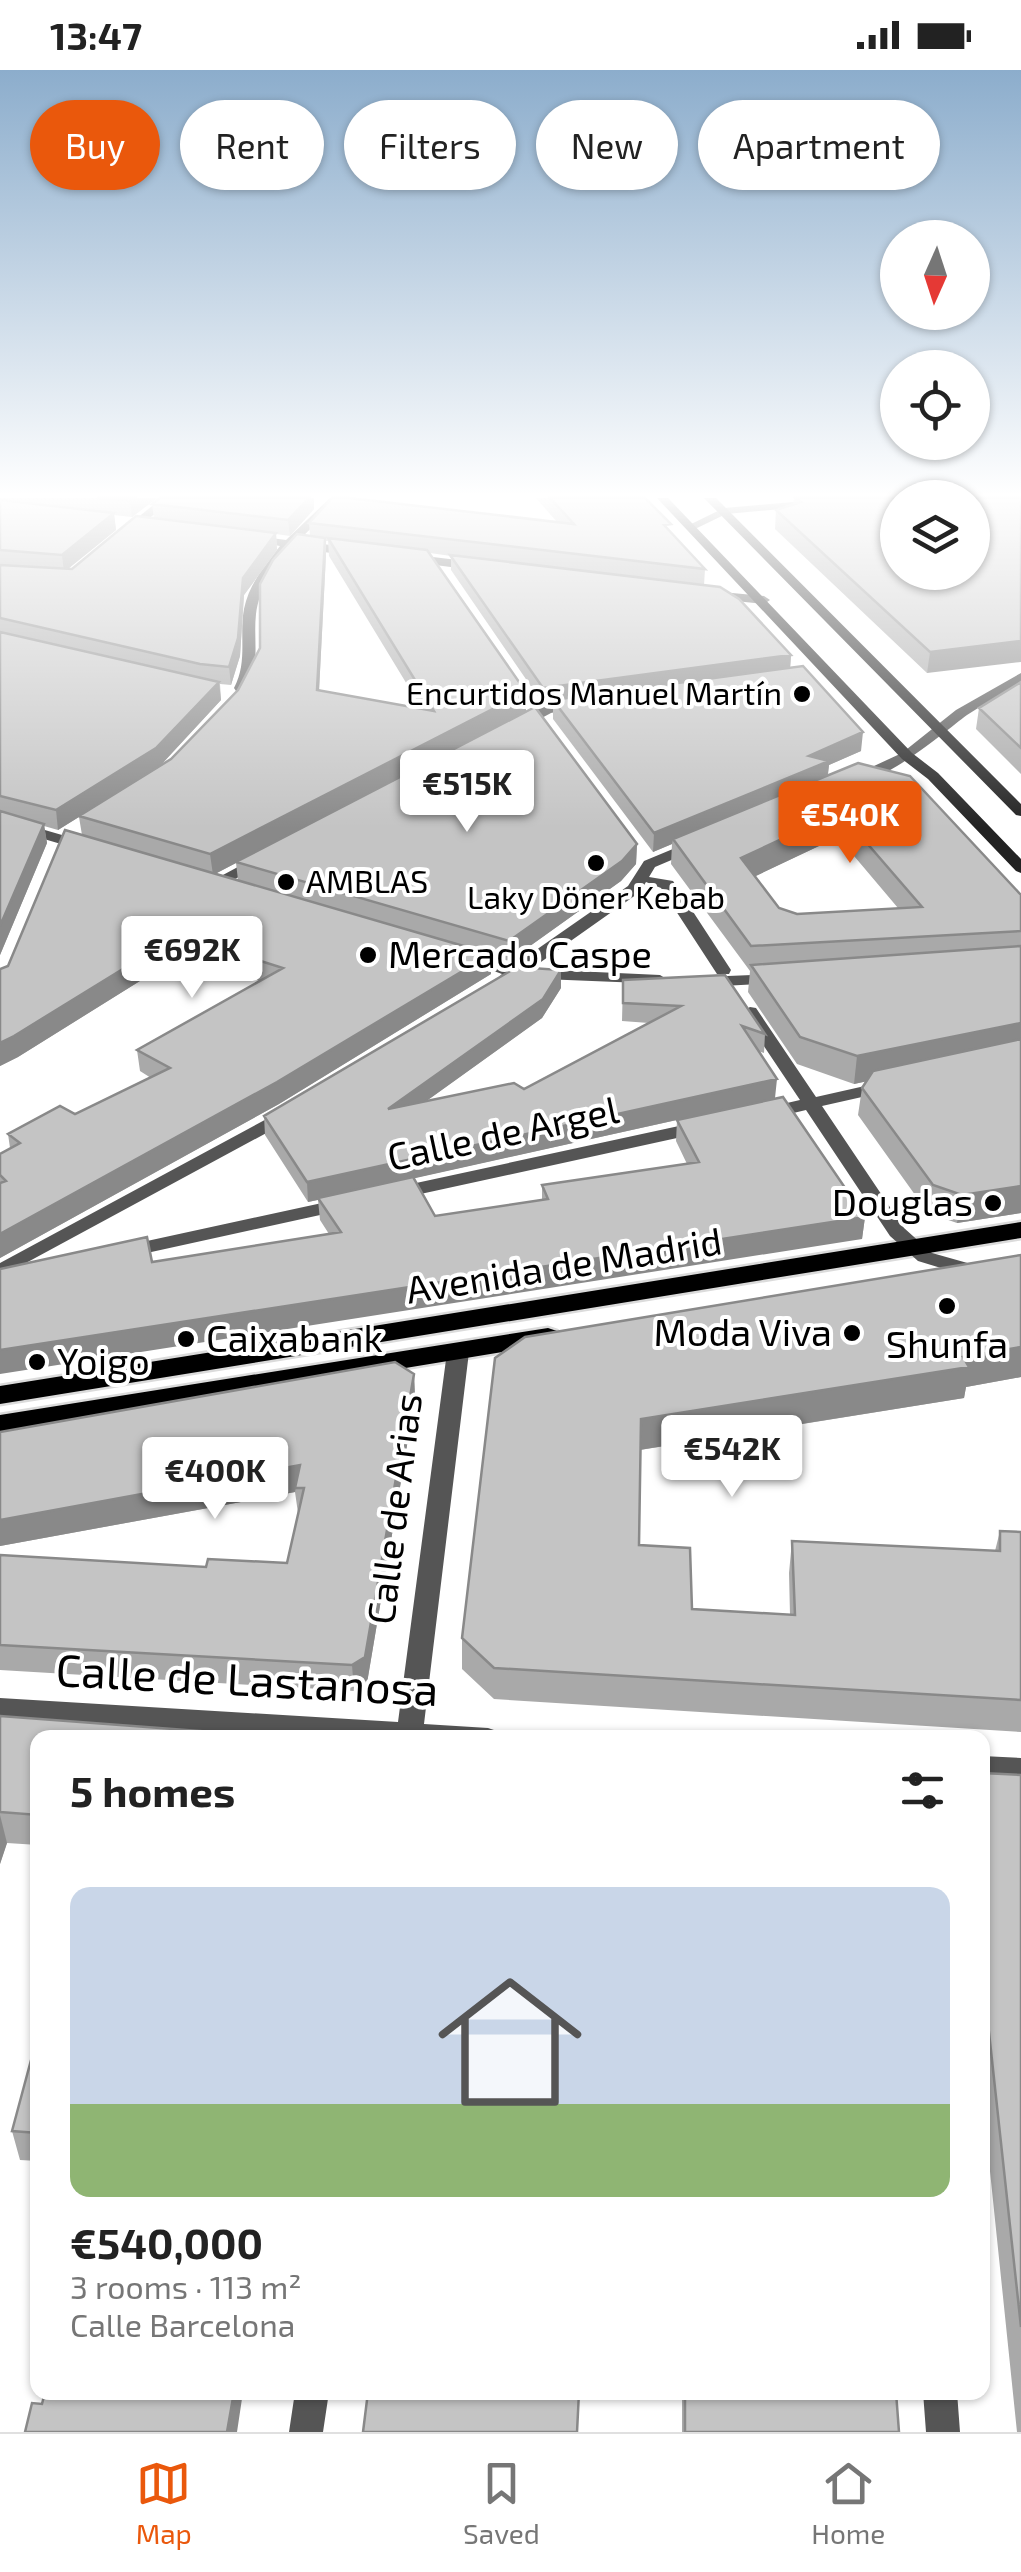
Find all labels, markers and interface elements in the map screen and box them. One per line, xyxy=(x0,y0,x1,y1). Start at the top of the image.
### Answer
text: 13:47 xyxy=(50,12,142,58)
chip: Buy xyxy=(30,100,160,190)
chip: Rent xyxy=(180,100,324,190)
chip: Filters xyxy=(344,100,516,190)
chip: New xyxy=(536,100,678,190)
chip: Apartment xyxy=(698,100,940,190)
north arrow xyxy=(880,220,990,330)
map controls xyxy=(880,220,990,590)
button: locate xyxy=(880,350,990,460)
button: layers xyxy=(880,480,990,590)
place label: Encurtidos Manuel Martín xyxy=(406,673,782,711)
marker: Encurtidos Manuel Martín xyxy=(791,683,813,705)
pin: €515K xyxy=(397,750,537,835)
text: €515K xyxy=(422,763,512,801)
pin: €540K xyxy=(780,781,920,866)
text: €540K xyxy=(800,794,900,832)
marker: Laky Döner Kebab xyxy=(585,852,607,874)
place label: AMBLAS xyxy=(306,861,428,899)
marker: AMBLAS xyxy=(275,871,297,893)
place label: Laky Döner Kebab xyxy=(467,877,725,915)
pin: €692K xyxy=(122,916,262,1001)
text: €692K xyxy=(143,929,241,967)
place label: Mercado Caspe xyxy=(388,930,652,976)
marker: Mercado Caspe xyxy=(357,944,379,966)
street label: Calle de Argel xyxy=(383,1085,622,1179)
place label: Douglas xyxy=(832,1178,973,1224)
marker: Douglas xyxy=(982,1192,1004,1214)
street label: Avenida de Madrid xyxy=(403,1216,725,1312)
marker: Shunfa xyxy=(936,1295,958,1317)
place label: Moda Viva xyxy=(654,1308,832,1354)
place label: Caixabank xyxy=(206,1314,383,1360)
place label: Shunfa xyxy=(886,1320,1008,1366)
marker: Moda Viva xyxy=(841,1322,863,1344)
marker: Caixabank xyxy=(175,1328,197,1350)
place label: Yoigo xyxy=(57,1337,150,1383)
marker: Yoigo xyxy=(26,1351,48,1373)
street label: Calle de Arias xyxy=(356,1391,430,1627)
pin: €542K xyxy=(662,1415,802,1500)
text: €542K xyxy=(683,1428,781,1466)
pin: €400K xyxy=(145,1437,285,1522)
text: €400K xyxy=(164,1450,266,1488)
street label: Calle de Lastanosa xyxy=(54,1641,440,1715)
icon: filters xyxy=(895,1763,950,1818)
text: 5 homes xyxy=(70,1765,235,1815)
icon: home xyxy=(420,1952,600,2132)
text: €540,000 xyxy=(70,2217,263,2267)
text: 3 rooms · 113 m² xyxy=(70,2267,302,2305)
text: Calle Barcelona xyxy=(70,2305,295,2343)
tab: Map xyxy=(136,2456,192,2550)
tab: Saved xyxy=(463,2456,540,2550)
tab: Home xyxy=(811,2456,885,2550)

